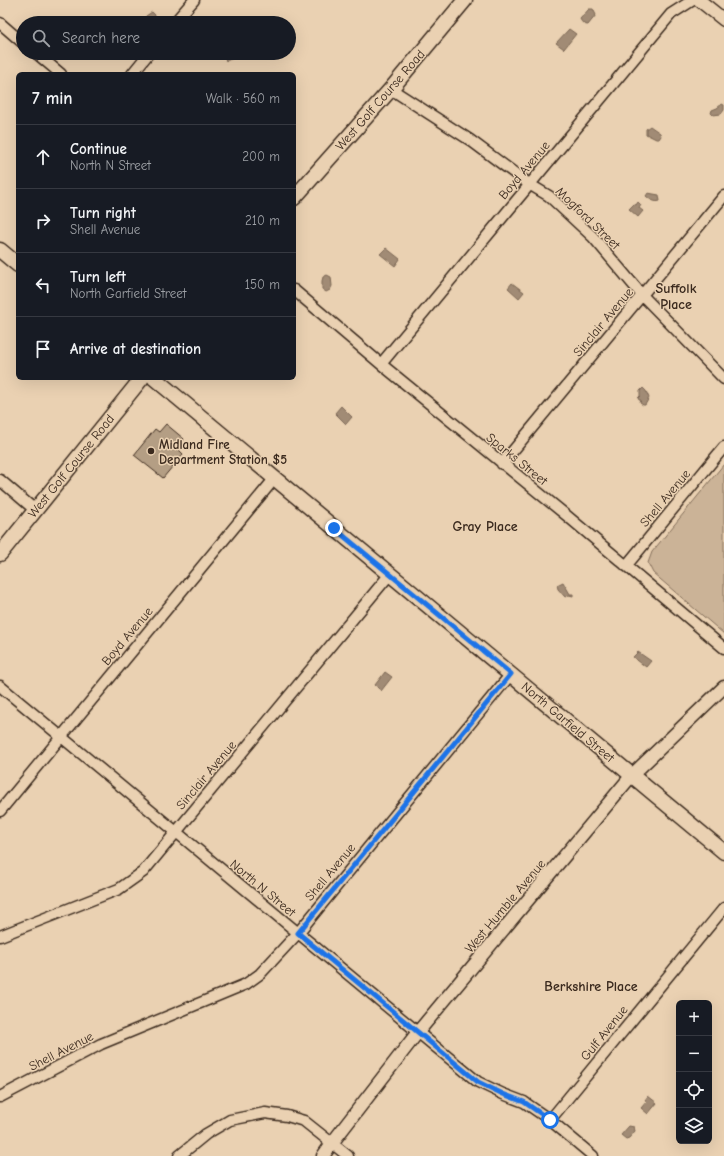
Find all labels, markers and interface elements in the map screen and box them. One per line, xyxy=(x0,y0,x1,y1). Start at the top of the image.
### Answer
search box xyxy=(16,16,296,60)
icon: search xyxy=(30,27,52,49)
text: Search here xyxy=(62,29,140,47)
street label: West Golf Course Road xyxy=(332,47,428,153)
text: 7 min xyxy=(32,89,73,108)
text: Walk · 560 m xyxy=(206,91,280,106)
street label: Boyd Avenue xyxy=(495,137,553,202)
text: Continue xyxy=(70,140,127,158)
icon: ahead xyxy=(32,146,54,168)
text: 200 m xyxy=(242,149,280,164)
text: North N Street xyxy=(70,158,151,173)
street label: Mogford Street xyxy=(553,184,624,253)
text: Turn right xyxy=(70,204,136,222)
icon: right xyxy=(32,210,54,232)
text: 210 m xyxy=(245,213,280,228)
text: Shell Avenue xyxy=(70,222,140,237)
text: Turn left xyxy=(70,268,126,286)
icon: left xyxy=(32,274,54,296)
text: 150 m xyxy=(245,277,280,292)
district label: Suffolk Place xyxy=(656,280,697,313)
street label: Sinclair Avenue xyxy=(570,284,636,359)
text: North Garfield Street xyxy=(70,286,187,301)
icon: arrive xyxy=(32,338,54,360)
text: Arrive at destination xyxy=(70,340,201,358)
street label: West Golf Course Road xyxy=(25,411,117,521)
street label: Sparks Street xyxy=(483,430,552,489)
place label: Midland Fire Department Station $5 xyxy=(159,437,287,467)
marker: Midland Fire Department Station $5 xyxy=(146,446,156,456)
street label: Shell Avenue xyxy=(637,466,694,530)
district label: Gray Place xyxy=(452,518,518,535)
route end xyxy=(325,519,343,537)
street label: Boyd Avenue xyxy=(98,603,156,668)
street label: North Garfield Street xyxy=(519,679,618,766)
street label: Sinclair Avenue xyxy=(173,737,239,812)
street label: Shell Avenue xyxy=(302,840,359,904)
street label: North N Street xyxy=(227,856,300,921)
street label: West Humble Avenue xyxy=(462,856,549,956)
district label: Berkshire Place xyxy=(544,978,638,995)
map controls xyxy=(676,1000,712,1144)
button: + xyxy=(676,1000,712,1036)
street label: Gulf Avenue xyxy=(577,1002,631,1064)
street label: Shell Avenue xyxy=(26,1028,96,1074)
button: − xyxy=(676,1036,712,1072)
button: locate xyxy=(676,1072,712,1108)
button: layers xyxy=(676,1108,712,1144)
route start xyxy=(541,1111,559,1129)

